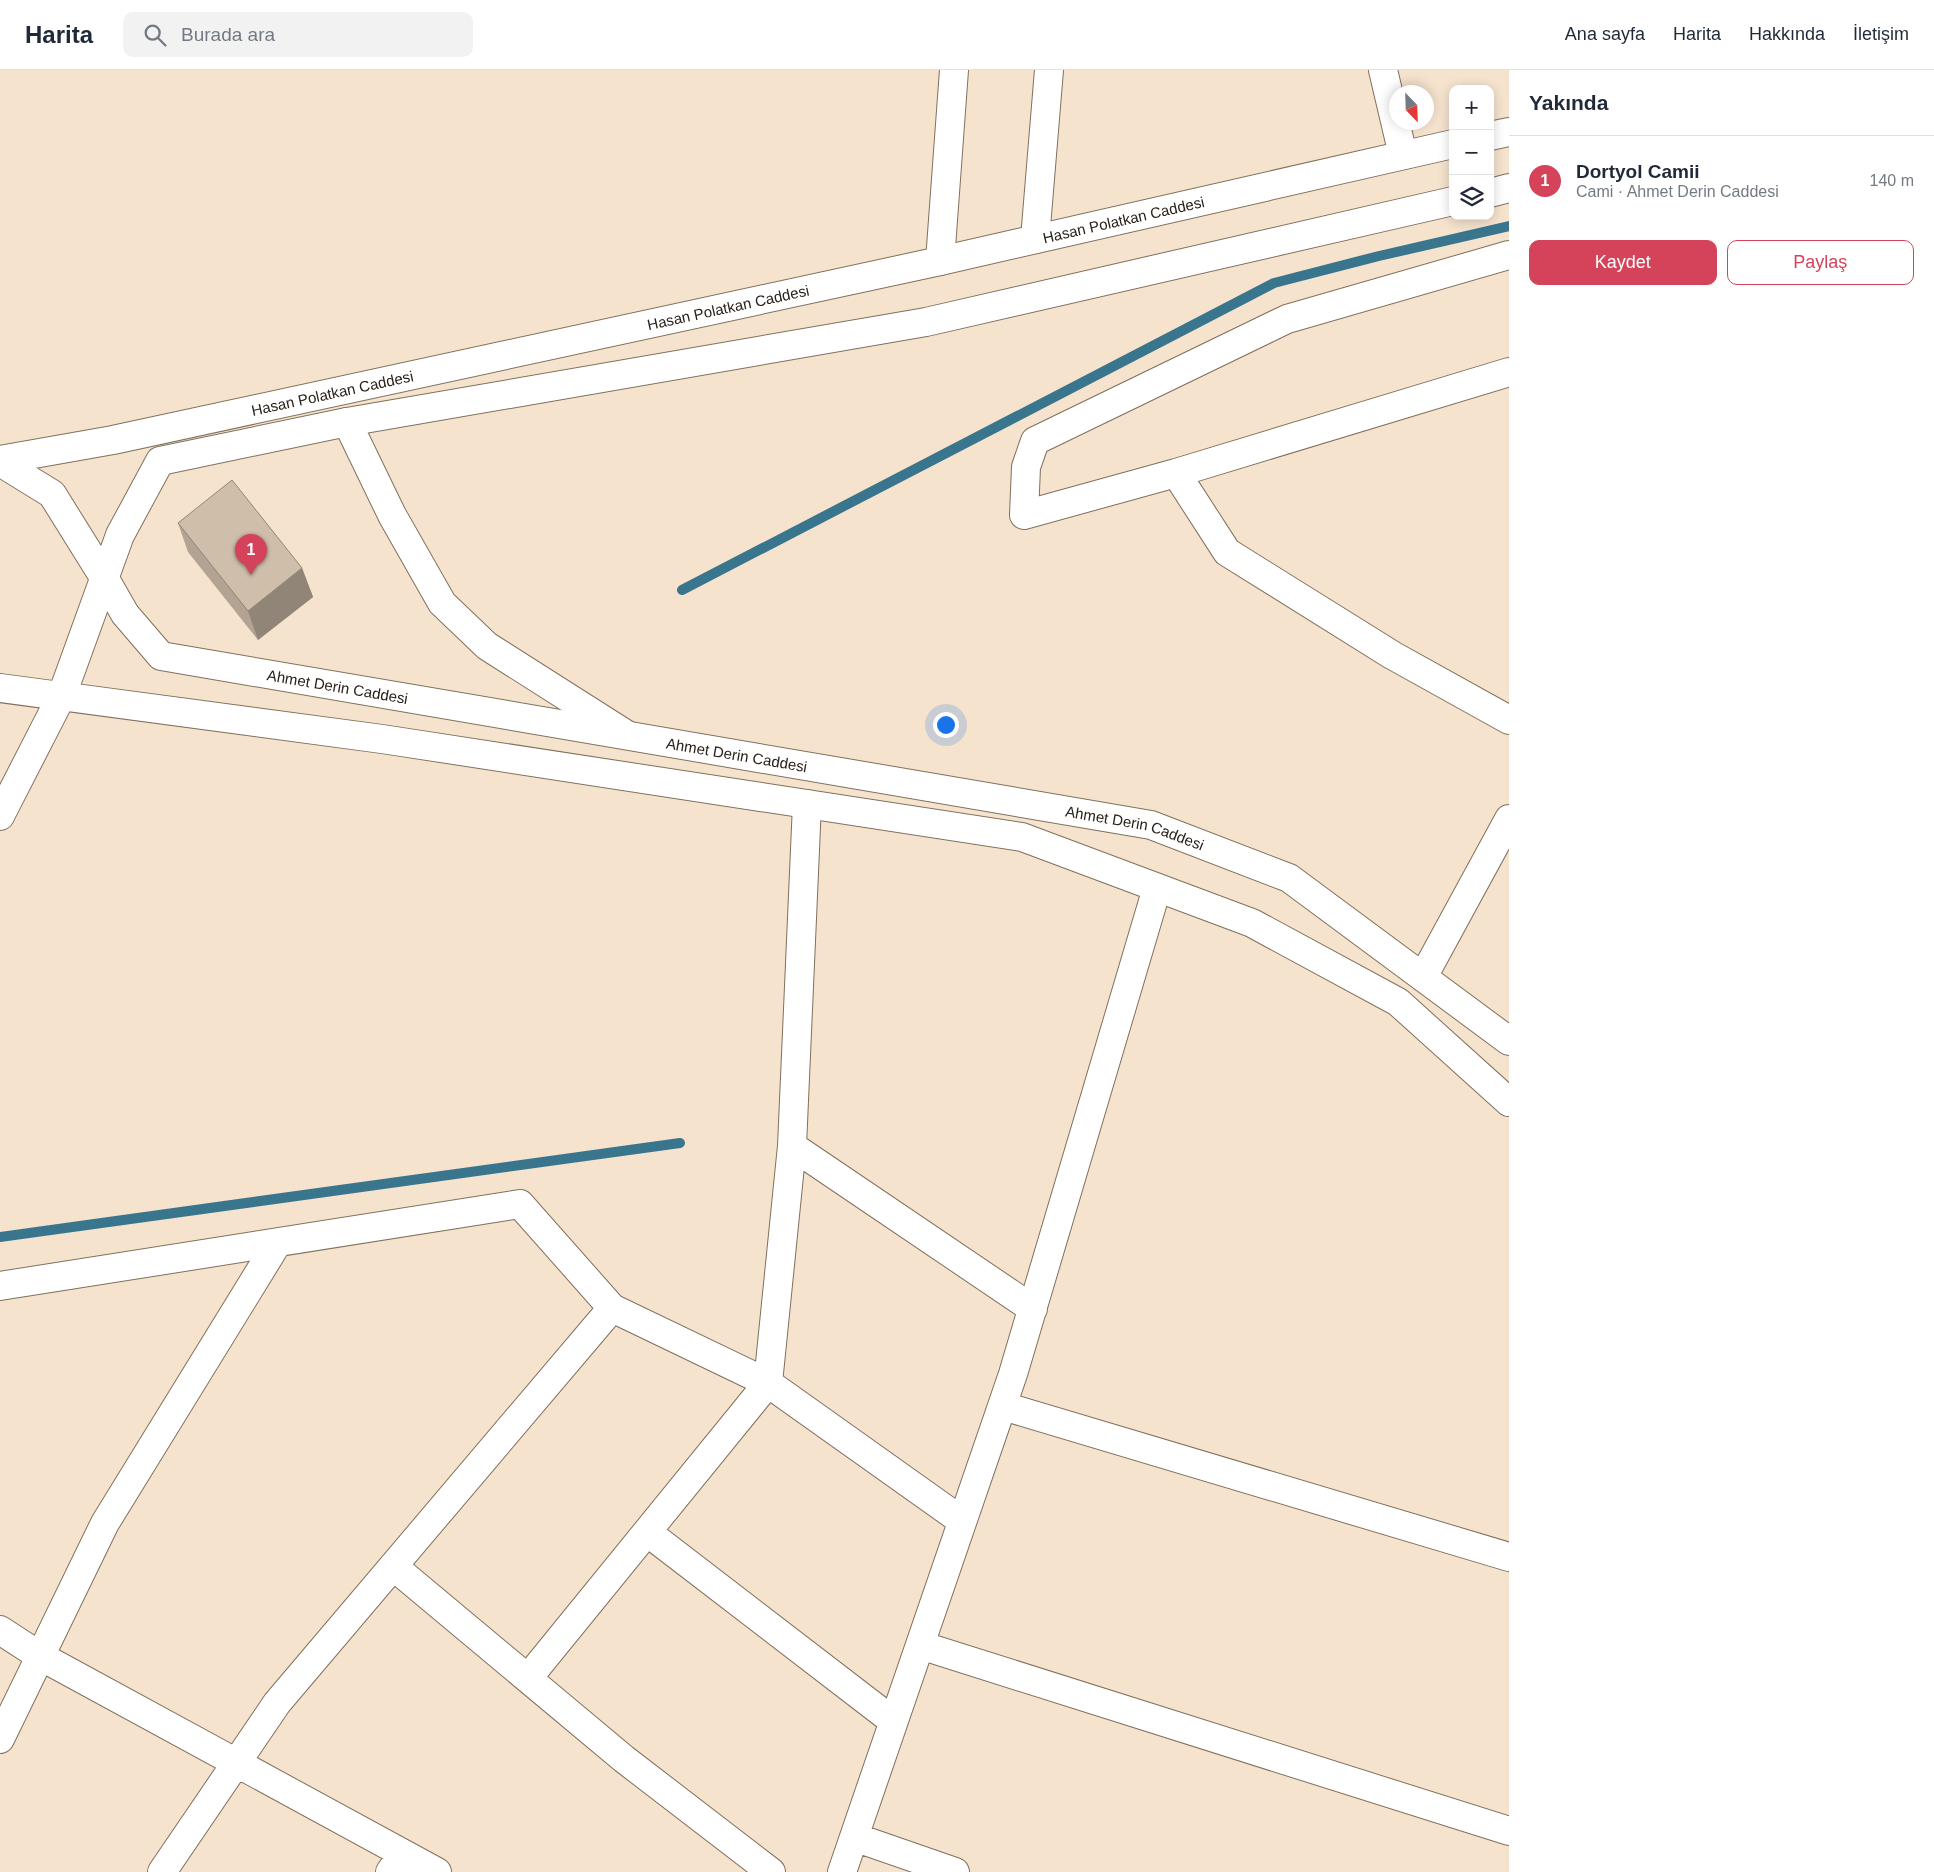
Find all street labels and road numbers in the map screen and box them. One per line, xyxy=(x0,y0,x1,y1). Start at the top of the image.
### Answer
street label: Hasan Polatkan Caddesi xyxy=(1041,193,1206,246)
street label: Hasan Polatkan Caddesi xyxy=(645,281,811,333)
street label: Hasan Polatkan Caddesi xyxy=(250,367,415,418)
street label: Ahmet Derin Caddesi xyxy=(266,666,409,707)
street label: Ahmet Derin Caddesi xyxy=(665,734,809,775)
street label: Ahmet Derin Caddesi xyxy=(1064,802,1206,853)

